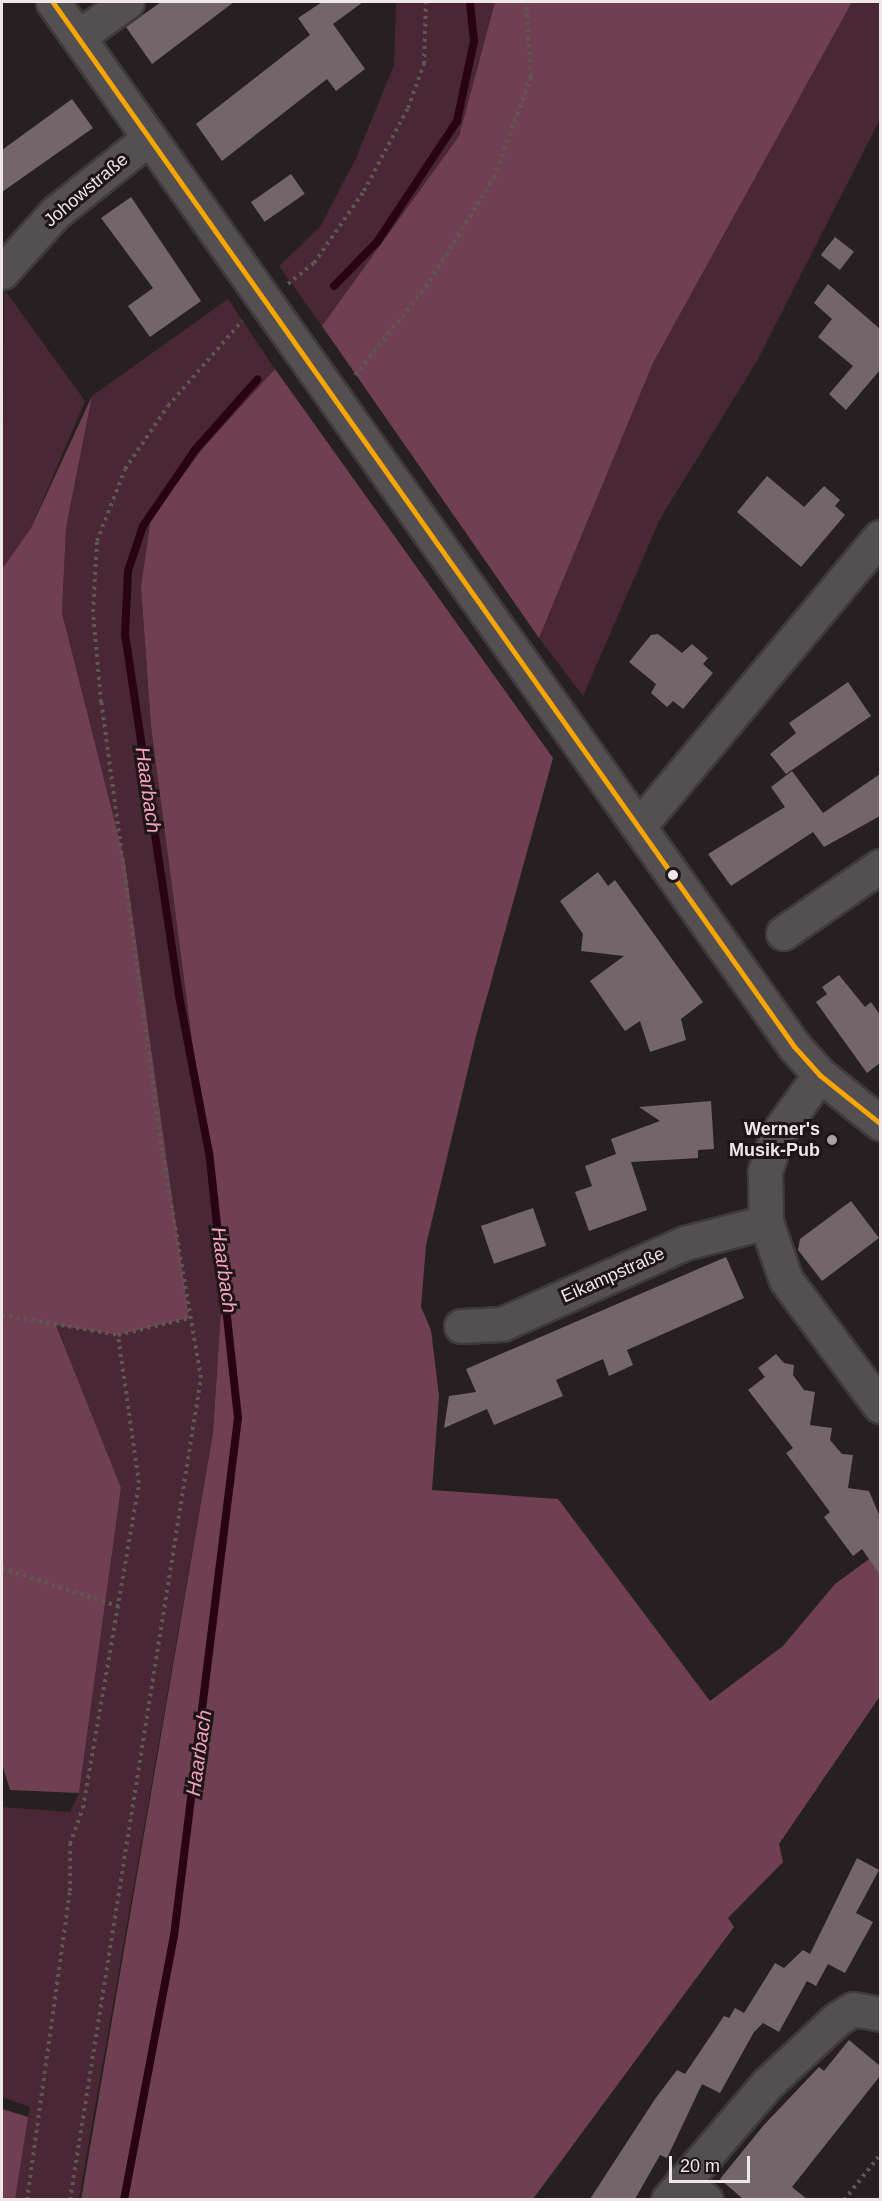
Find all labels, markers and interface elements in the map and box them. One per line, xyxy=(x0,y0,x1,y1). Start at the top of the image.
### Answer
street label: Johowstraße xyxy=(40,149,132,231)
water label: Haarbach xyxy=(130,745,166,835)
unlabelled marker xyxy=(667,869,679,881)
place label: Werner's Musik-Pub xyxy=(729,1119,820,1162)
marker: Werner's Musik-Pub xyxy=(825,1133,839,1147)
water label: Haarbach xyxy=(206,1225,242,1315)
street label: Eikampstraße xyxy=(558,1243,668,1307)
water label: Haarbach xyxy=(181,1708,217,1798)
scale bar xyxy=(672,2144,753,2182)
text: 20 m xyxy=(680,2156,720,2176)

